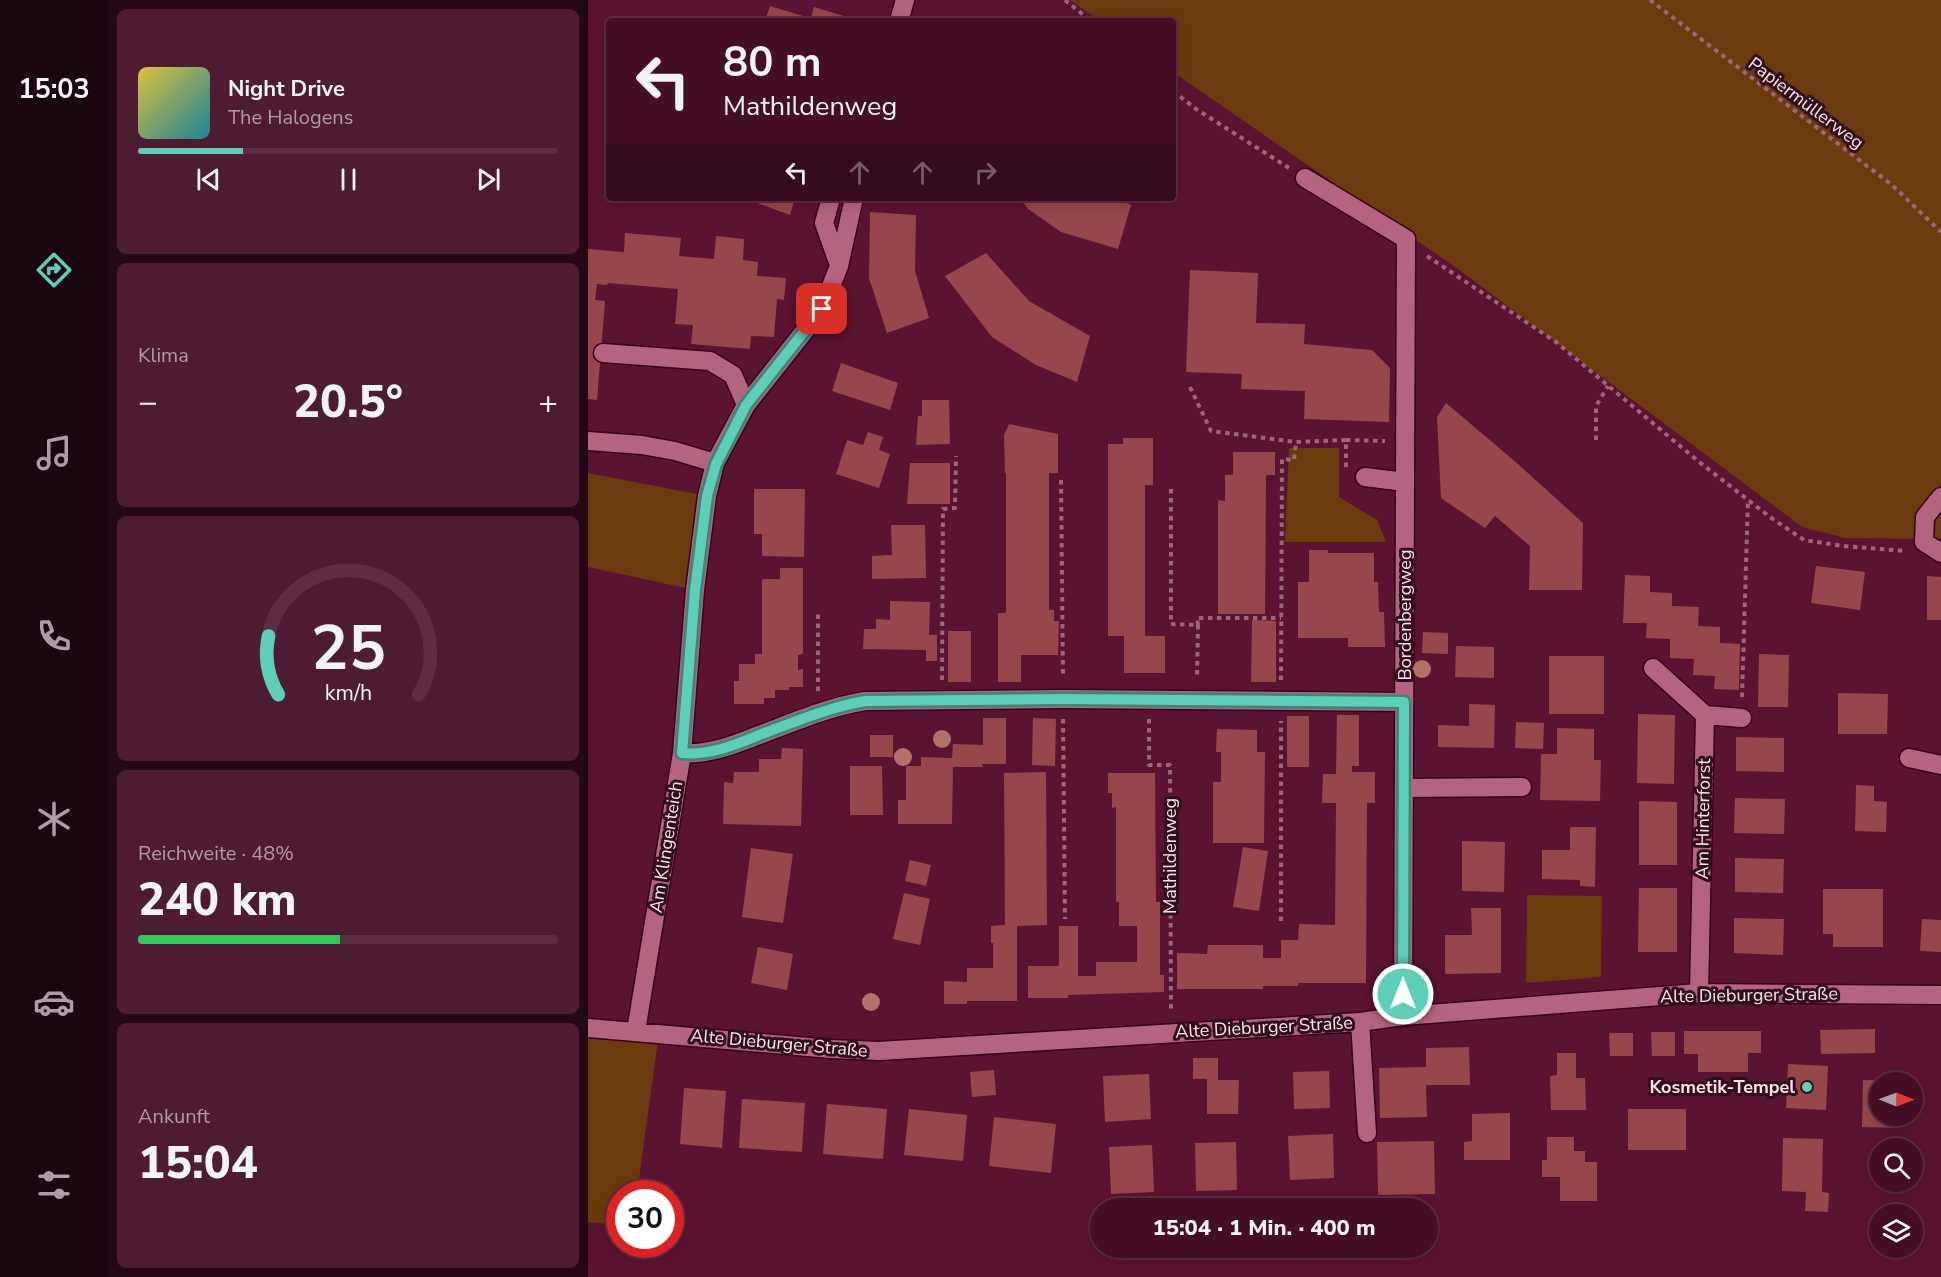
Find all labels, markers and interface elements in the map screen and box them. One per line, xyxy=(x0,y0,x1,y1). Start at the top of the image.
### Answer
text: 80 m xyxy=(723,34,822,91)
icon: left xyxy=(624,42,702,120)
street label: Papiermüllerweg xyxy=(1743,52,1869,154)
text: 15:03 xyxy=(18,71,90,108)
text: Night Drive xyxy=(228,74,345,104)
text: Mathildenweg xyxy=(723,88,897,125)
text: The Halogens xyxy=(228,104,353,131)
icon: left xyxy=(780,156,813,189)
icon: ahead xyxy=(843,156,876,189)
icon: ahead xyxy=(906,156,939,189)
icon: right xyxy=(969,156,1002,189)
icon: previous xyxy=(192,163,225,196)
icon: pause xyxy=(332,163,365,196)
icon: next xyxy=(472,163,505,196)
icon: directions xyxy=(33,249,75,291)
pin xyxy=(796,283,847,334)
icon: arrive xyxy=(805,292,838,325)
text: Klima xyxy=(138,342,189,369)
text: 20.5° xyxy=(293,372,403,433)
text: − xyxy=(138,380,158,425)
text: + xyxy=(538,380,558,425)
icon: music xyxy=(33,432,75,474)
street label: Bordenbergweg xyxy=(1393,550,1417,680)
text: 25 xyxy=(311,607,385,692)
icon: phone xyxy=(33,615,75,657)
text: km/h xyxy=(324,679,372,709)
street label: Am Hinterforst xyxy=(1690,758,1716,880)
street label: Am Klingenteich xyxy=(644,779,688,915)
icon: climate xyxy=(33,798,75,840)
street label: Mathildenweg xyxy=(1158,798,1182,914)
text: Reichweite · 48% xyxy=(138,840,294,867)
text: 240 km xyxy=(138,870,297,931)
position arrow xyxy=(1371,962,1435,1026)
icon: car xyxy=(33,981,75,1023)
street label: Alte Dieburger Straße xyxy=(1660,981,1838,1009)
street label: Alte Dieburger Straße xyxy=(1175,1010,1353,1044)
street label: Alte Dieburger Straße xyxy=(689,1023,869,1063)
north arrow xyxy=(1869,1072,1923,1126)
map controls xyxy=(1869,1072,1923,1258)
place label: Kosmetik-Tempel xyxy=(1649,1075,1795,1099)
marker: Kosmetik-Tempel xyxy=(1800,1080,1814,1094)
text: Ankunft xyxy=(138,1103,210,1130)
text: 15:04 xyxy=(138,1133,258,1194)
button: search xyxy=(1869,1138,1923,1192)
icon: filters xyxy=(33,1164,75,1206)
speed limit sign: 30 xyxy=(606,1180,684,1258)
button: layers xyxy=(1869,1204,1923,1258)
text: 15:04 · 1 Min. · 400 m xyxy=(1153,1213,1376,1243)

